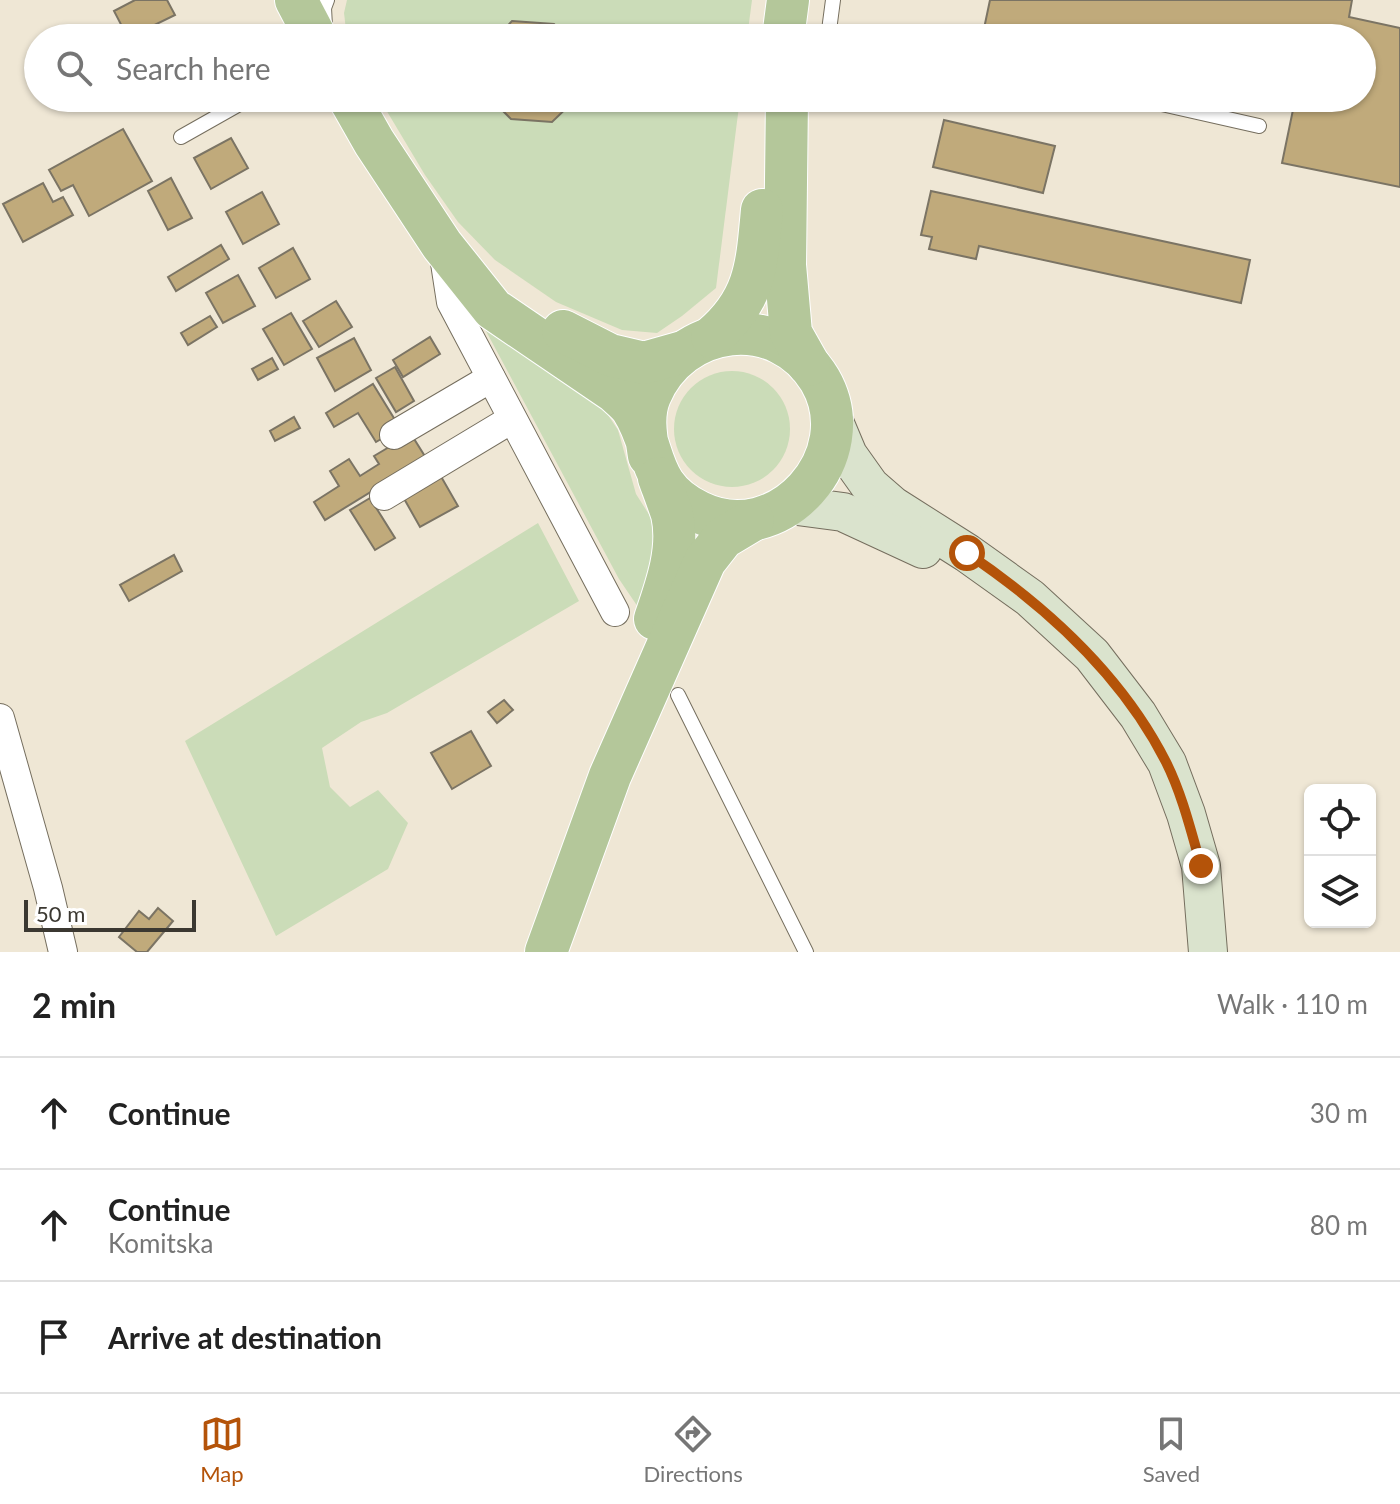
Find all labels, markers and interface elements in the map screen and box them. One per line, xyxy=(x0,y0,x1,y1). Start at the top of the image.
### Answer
search box xyxy=(24,24,1376,112)
icon: search xyxy=(52,46,96,90)
text: Search here xyxy=(116,50,271,86)
route start xyxy=(949,535,985,571)
map controls xyxy=(1304,784,1376,928)
button: locate xyxy=(1304,784,1376,856)
route end xyxy=(1183,848,1219,884)
button: layers xyxy=(1304,856,1376,928)
scale bar xyxy=(24,896,196,932)
text: 50 m xyxy=(36,900,85,927)
text: 2 min xyxy=(32,984,116,1025)
text: Walk · 110 m xyxy=(1217,988,1368,1020)
icon: ahead xyxy=(32,1091,76,1135)
text: Continue xyxy=(108,1095,231,1131)
text: 30 m xyxy=(1310,1097,1368,1129)
text: Continue xyxy=(108,1191,231,1227)
icon: ahead xyxy=(32,1203,76,1247)
text: 80 m xyxy=(1310,1209,1368,1241)
text: Komitska xyxy=(108,1227,213,1259)
icon: arrive xyxy=(32,1315,76,1359)
text: Arrive at destination xyxy=(108,1319,382,1355)
tab: Map xyxy=(200,1412,244,1487)
tab: Directions xyxy=(644,1412,743,1487)
tab: Saved xyxy=(1143,1412,1200,1487)

